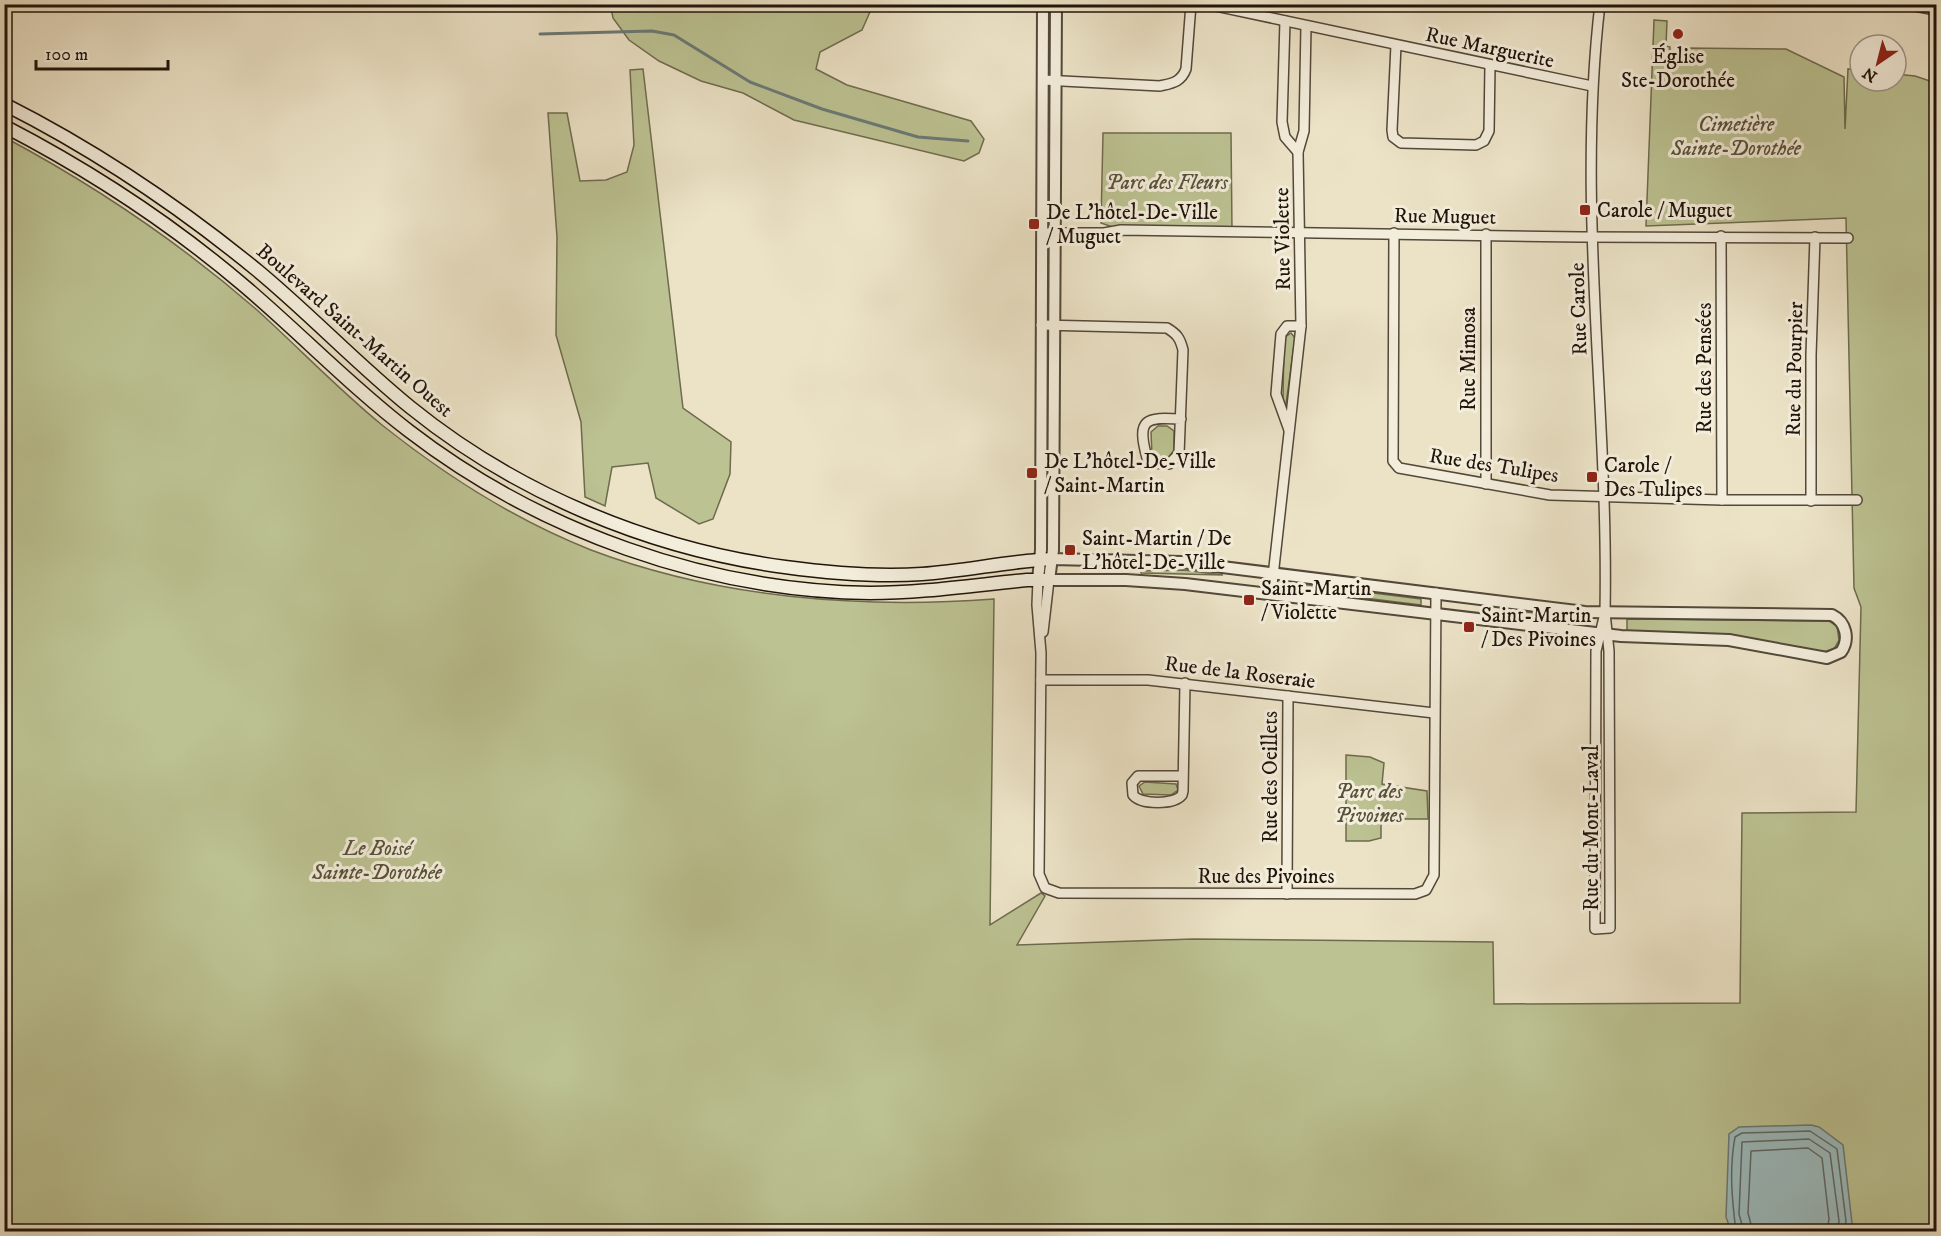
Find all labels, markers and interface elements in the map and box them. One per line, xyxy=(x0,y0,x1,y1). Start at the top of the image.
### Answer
street label: Rue Marguerite xyxy=(1423,22,1557,74)
marker: Église Ste-Dorothée xyxy=(1671,27,1685,41)
scale bar xyxy=(36,33,168,71)
north arrow xyxy=(1848,33,1908,93)
place label: Église Ste-Dorothée xyxy=(1621,43,1735,94)
text: 100 m xyxy=(45,44,88,66)
text: N xyxy=(1859,63,1881,86)
park label: Cimetière Sainte-Dorothée xyxy=(1670,112,1802,162)
park label: Parc des Fleurs xyxy=(1106,170,1229,196)
street label: Rue Violette xyxy=(1269,187,1297,291)
place label: Carole / Muguet xyxy=(1597,198,1733,224)
place label: De L'hôtel-De-Ville / Muguet xyxy=(1046,200,1218,250)
street label: Rue Muguet xyxy=(1394,203,1497,231)
marker: Carole / Muguet xyxy=(1578,203,1592,217)
marker: De L'hôtel-De-Ville / Muguet xyxy=(1027,217,1041,231)
street label: Boulevard Saint-Martin Ouest xyxy=(251,238,458,423)
street label: Rue Carole xyxy=(1564,262,1594,356)
street label: Rue du Pourpier xyxy=(1781,301,1809,437)
street label: Rue des Pensées xyxy=(1692,303,1718,433)
street label: Rue Mimosa xyxy=(1456,307,1482,411)
street label: Rue des Tulipes xyxy=(1427,443,1560,489)
place label: De L'hôtel-De-Ville / Saint-Martin xyxy=(1044,449,1216,499)
place label: Carole / Des Tulipes xyxy=(1604,453,1702,503)
marker: De L'hôtel-De-Ville / Saint-Martin xyxy=(1025,466,1039,480)
marker: Carole / Des Tulipes xyxy=(1585,470,1599,484)
place label: Saint-Martin / De L'hôtel-De-Ville xyxy=(1082,526,1232,576)
marker: Saint-Martin / De L'hôtel-De-Ville xyxy=(1063,543,1077,557)
place label: Saint-Martin / Violette xyxy=(1261,576,1372,626)
marker: Saint-Martin / Violette xyxy=(1242,593,1256,607)
place label: Saint-Martin / Des Pivoines xyxy=(1481,603,1596,653)
marker: Saint-Martin / Des Pivoines xyxy=(1462,620,1476,634)
street label: Rue de la Roseraie xyxy=(1163,651,1317,695)
street label: Rue des Oeillets xyxy=(1258,711,1284,843)
street label: Rue du Mont-Laval xyxy=(1579,744,1605,911)
park label: Parc des Pivoines xyxy=(1335,779,1404,829)
park label: Le Boisé Sainte-Dorothée xyxy=(311,836,443,886)
street label: Rue des Pivoines xyxy=(1198,864,1334,890)

